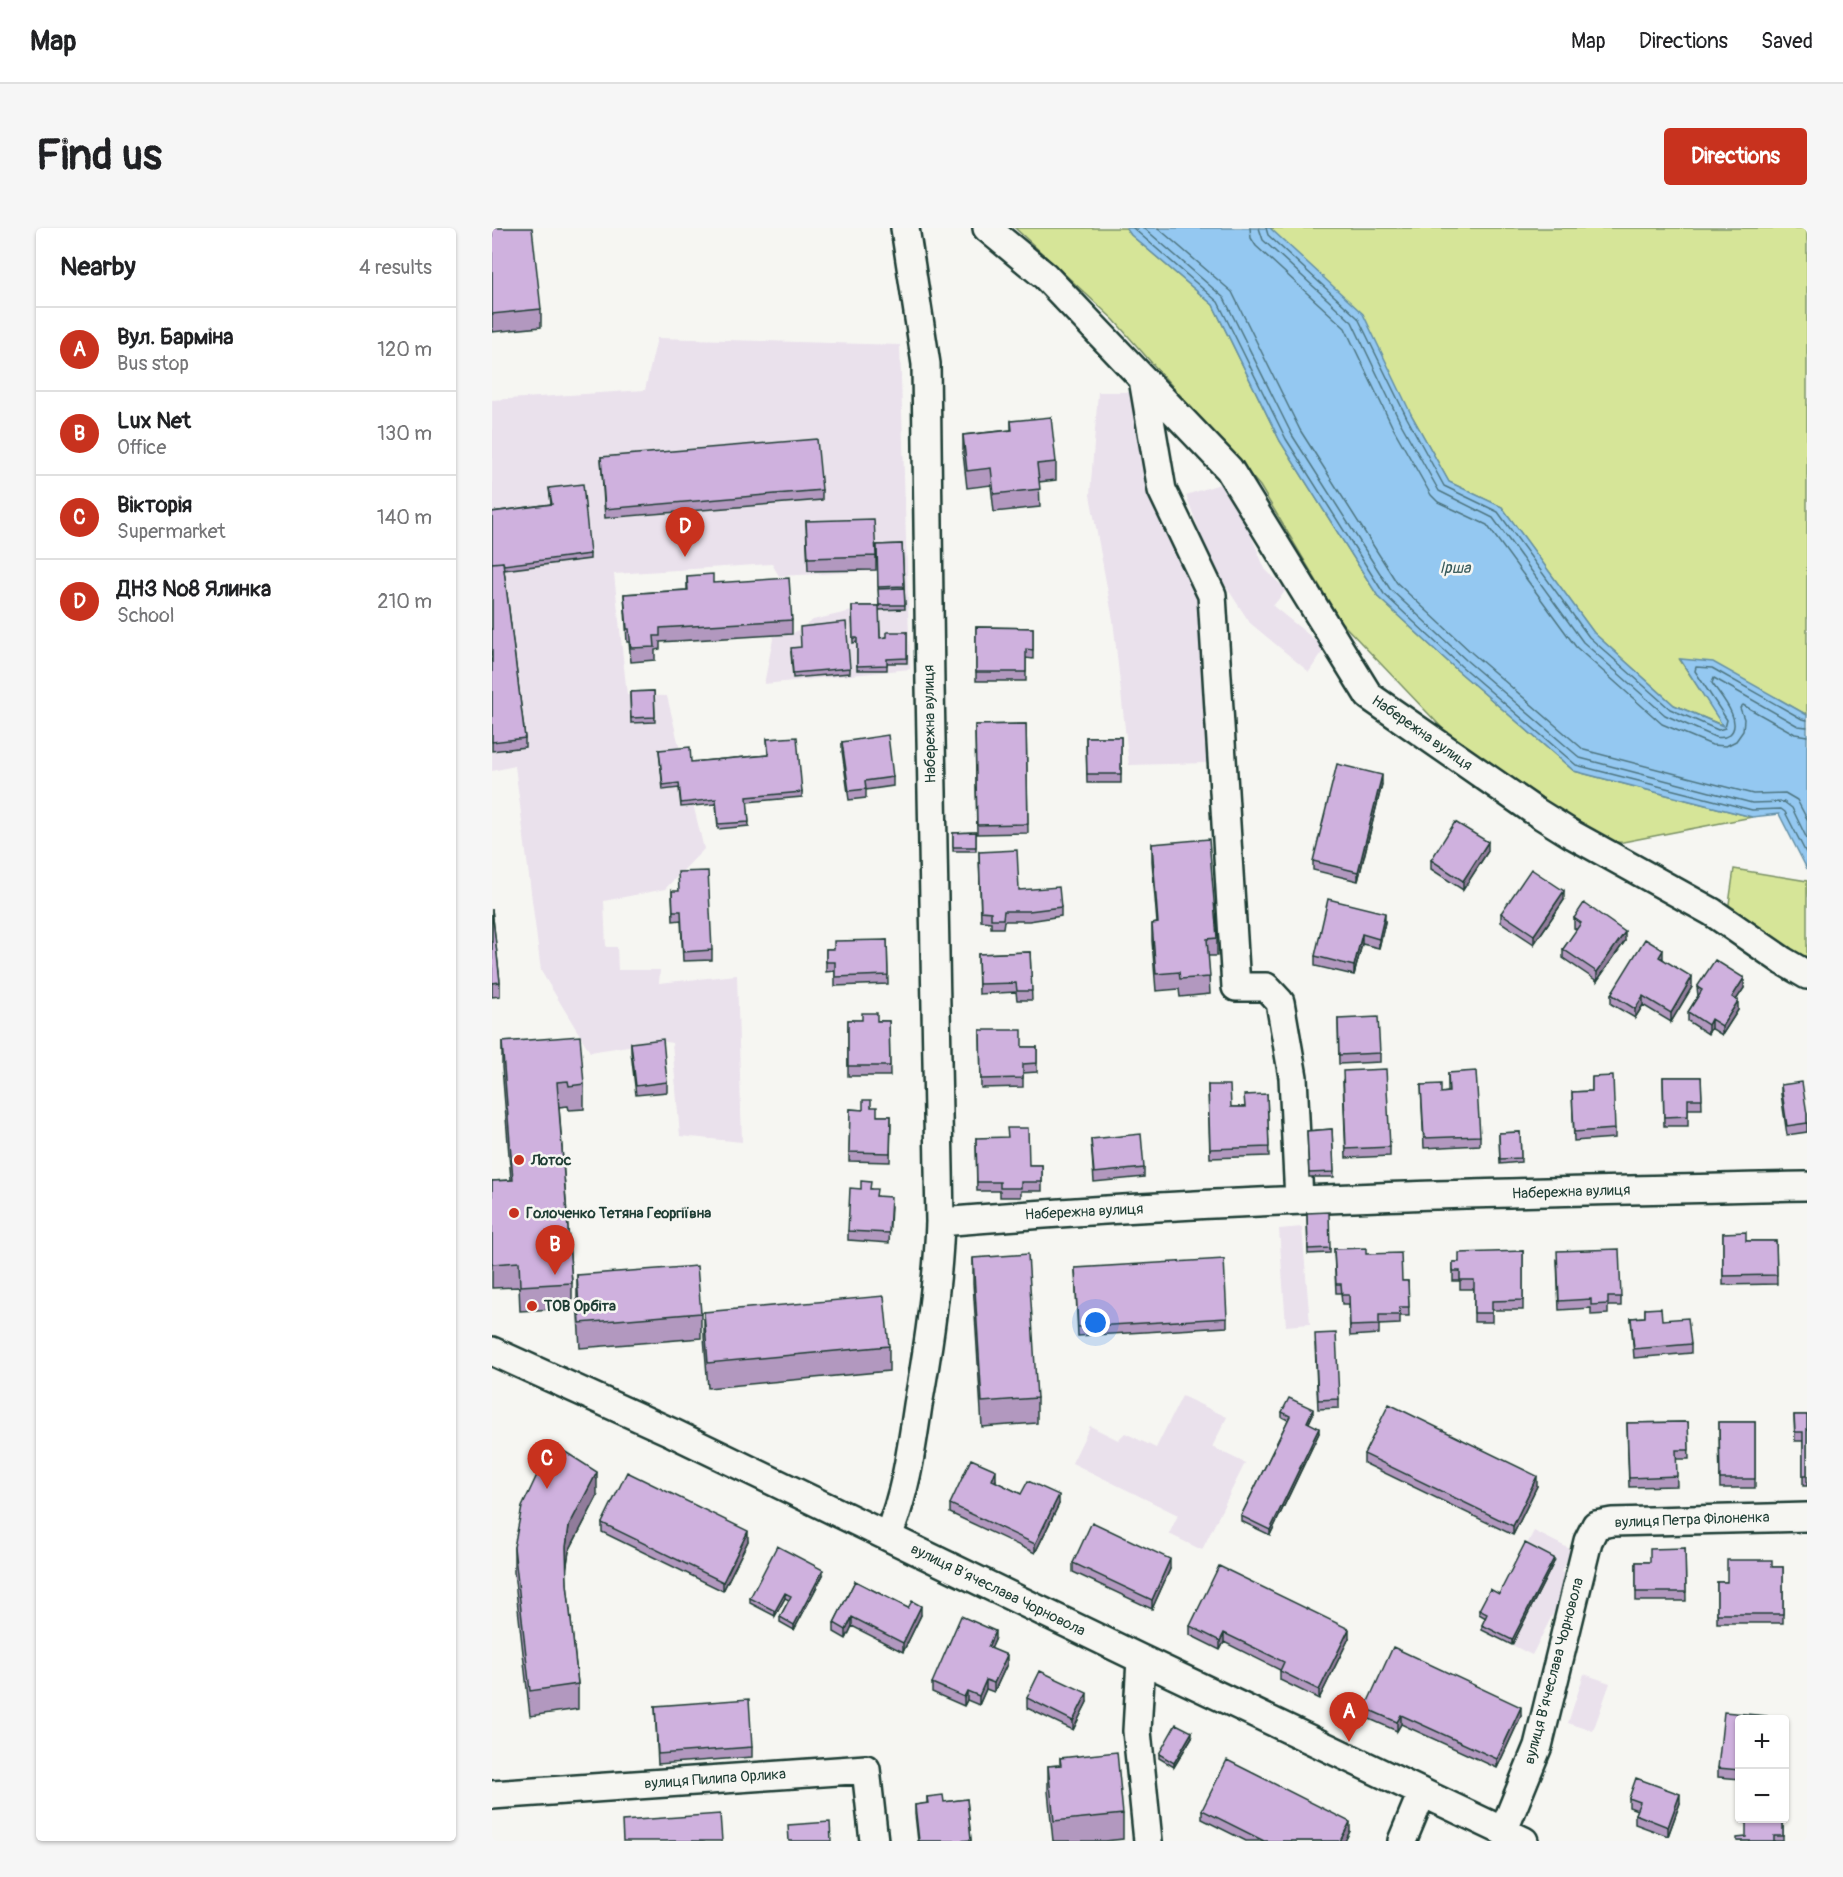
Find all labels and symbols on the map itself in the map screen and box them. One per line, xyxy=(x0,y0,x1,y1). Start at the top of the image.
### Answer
pin: D xyxy=(666,508,704,557)
water label: Ірша xyxy=(1440,558,1472,578)
street label: Набережна вулиця xyxy=(919,665,941,783)
street label: Набережна вулиця xyxy=(1368,691,1476,775)
place label: Лотос xyxy=(530,1151,572,1170)
marker: Лотос xyxy=(512,1153,526,1167)
street label: Набережна вулиця xyxy=(1511,1180,1631,1204)
street label: Набережна вулиця xyxy=(1024,1199,1144,1225)
place label: Голоченко Тетяна Георгіївна xyxy=(526,1204,711,1223)
marker: Голоченко Тетяна Георгіївна xyxy=(507,1206,521,1220)
pin: B xyxy=(536,1226,574,1275)
place label: ТОВ Орбіта xyxy=(543,1297,616,1316)
marker: ТОВ Орбіта xyxy=(525,1299,539,1313)
your location xyxy=(1081,1308,1110,1337)
pin: C xyxy=(528,1440,566,1489)
street label: вулиця Петра Філоненка xyxy=(1614,1508,1770,1532)
street label: вулиця Вʼячеслава Чорновола xyxy=(907,1539,1089,1641)
street label: вулиця Вʼячеслава Чорновола xyxy=(1520,1576,1588,1766)
pin: A xyxy=(1330,1692,1368,1742)
street label: вулиця Пилипа Орлика xyxy=(643,1765,787,1793)

